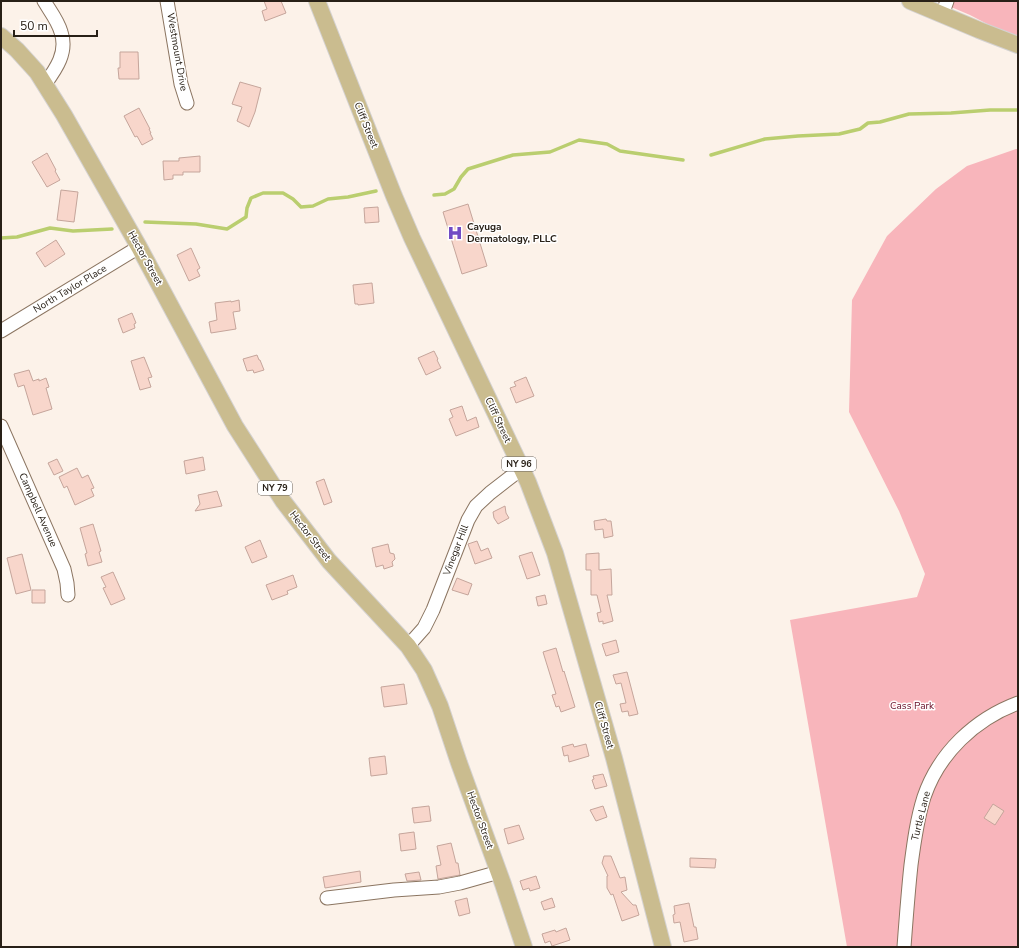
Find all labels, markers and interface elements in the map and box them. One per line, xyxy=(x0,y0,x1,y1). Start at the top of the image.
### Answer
scale bar xyxy=(14,12,97,38)
street label: Westmount Drive xyxy=(163,12,191,92)
text: 50 m xyxy=(20,18,48,34)
street label: Cliff Street xyxy=(350,100,382,151)
place label: Cayuga Dermatology, PLLC xyxy=(467,220,557,246)
hospital icon: Cayuga Dermatology, PLLC xyxy=(446,224,464,242)
street label: Hector Street xyxy=(124,228,166,288)
street label: North Taylor Place xyxy=(31,262,109,316)
street label: Cliff Street xyxy=(481,395,515,445)
road number: NY 96 xyxy=(502,457,536,471)
street label: Campbell Avenue xyxy=(15,471,61,549)
road number: NY 79 xyxy=(258,481,292,495)
street label: Hector Street xyxy=(286,508,334,564)
street label: Vinegar Hill xyxy=(440,523,472,578)
park label: Cass Park xyxy=(890,699,935,713)
street label: Cliff Street xyxy=(591,700,618,751)
street label: Hector Street xyxy=(463,789,497,851)
street label: Turtle Lane xyxy=(908,790,934,842)

